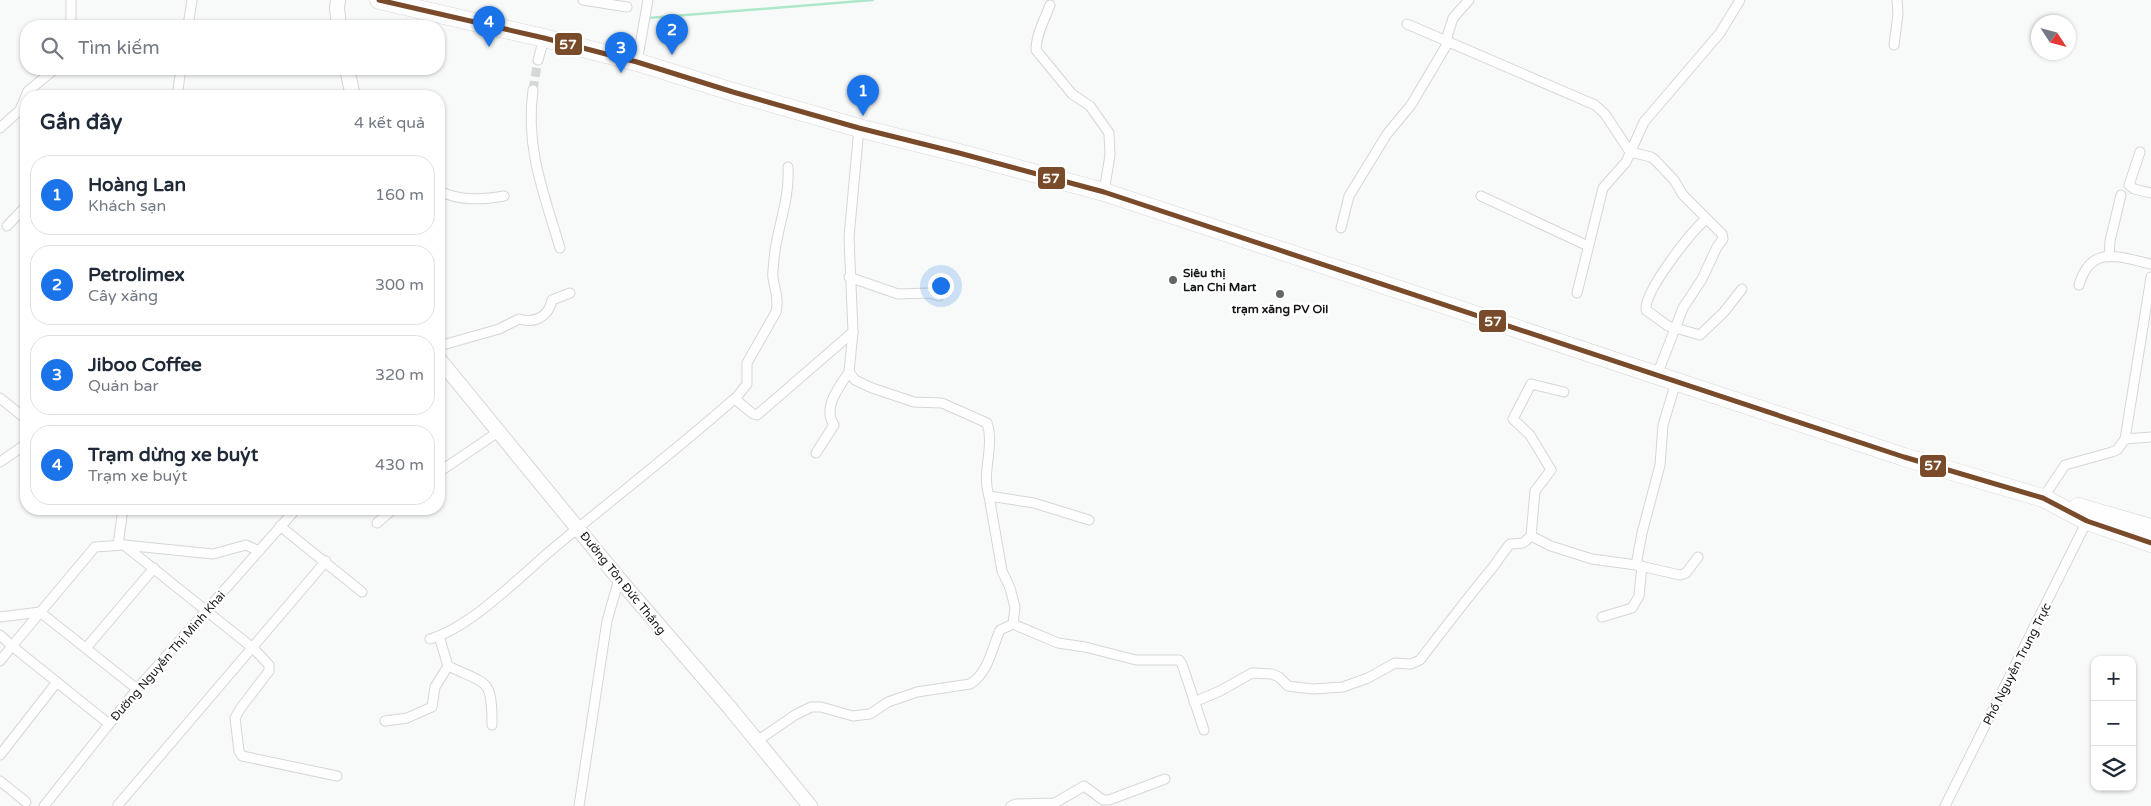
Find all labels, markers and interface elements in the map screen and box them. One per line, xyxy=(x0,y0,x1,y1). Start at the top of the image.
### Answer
pin: 4 xyxy=(473,6,505,47)
pin: 2 xyxy=(656,14,688,55)
north arrow xyxy=(2031,15,2076,60)
search box xyxy=(20,20,445,75)
line badge: 57 xyxy=(554,32,583,56)
pin: 3 xyxy=(605,32,637,73)
icon: search xyxy=(38,34,66,62)
text: 57 xyxy=(559,36,577,53)
text: Tìm kiếm xyxy=(78,37,160,59)
pin: 1 xyxy=(847,75,879,116)
text: Gần đây xyxy=(40,110,122,135)
text: 4 kết quả xyxy=(354,113,425,133)
line badge: 57 xyxy=(1037,166,1066,190)
text: 57 xyxy=(1042,170,1060,187)
text: Hoàng Lan xyxy=(88,174,186,196)
text: 1 xyxy=(52,185,62,205)
text: 160 m xyxy=(375,185,424,205)
text: Khách sạn xyxy=(88,196,166,216)
text: Petrolimex xyxy=(88,264,185,286)
place label: Siêu thị Lan Chi Mart xyxy=(1183,266,1257,294)
your location xyxy=(928,273,954,299)
marker: Siêu thị Lan Chi Mart xyxy=(1167,274,1179,286)
text: 2 xyxy=(52,275,62,295)
text: 300 m xyxy=(375,275,424,295)
text: Cây xăng xyxy=(88,286,158,306)
marker: trạm xăng PV Oil xyxy=(1274,288,1286,300)
place label: trạm xăng PV Oil xyxy=(1231,302,1328,317)
line badge: 57 xyxy=(1478,309,1507,333)
text: 57 xyxy=(1484,313,1502,330)
text: Jiboo Coffee xyxy=(88,354,202,376)
text: 3 xyxy=(52,365,62,385)
text: 320 m xyxy=(375,365,424,385)
text: Quán bar xyxy=(88,376,159,396)
text: Trạm dừng xe buýt xyxy=(88,444,258,466)
line badge: 57 xyxy=(1919,454,1947,478)
text: 4 xyxy=(52,455,62,475)
text: 430 m xyxy=(375,455,424,475)
text: 57 xyxy=(1924,457,1942,474)
text: Trạm xe buýt xyxy=(88,466,187,486)
street label: Đường Tôn Đức Thắng xyxy=(577,529,669,637)
street label: Đường Nguyễn Thị Minh Khai xyxy=(108,588,228,724)
street label: Phố Nguyễn Trung Trực xyxy=(1980,601,2054,727)
map controls xyxy=(2091,656,2136,791)
button: + xyxy=(2091,656,2136,701)
button: − xyxy=(2091,701,2136,746)
button: layers xyxy=(2091,746,2136,791)

